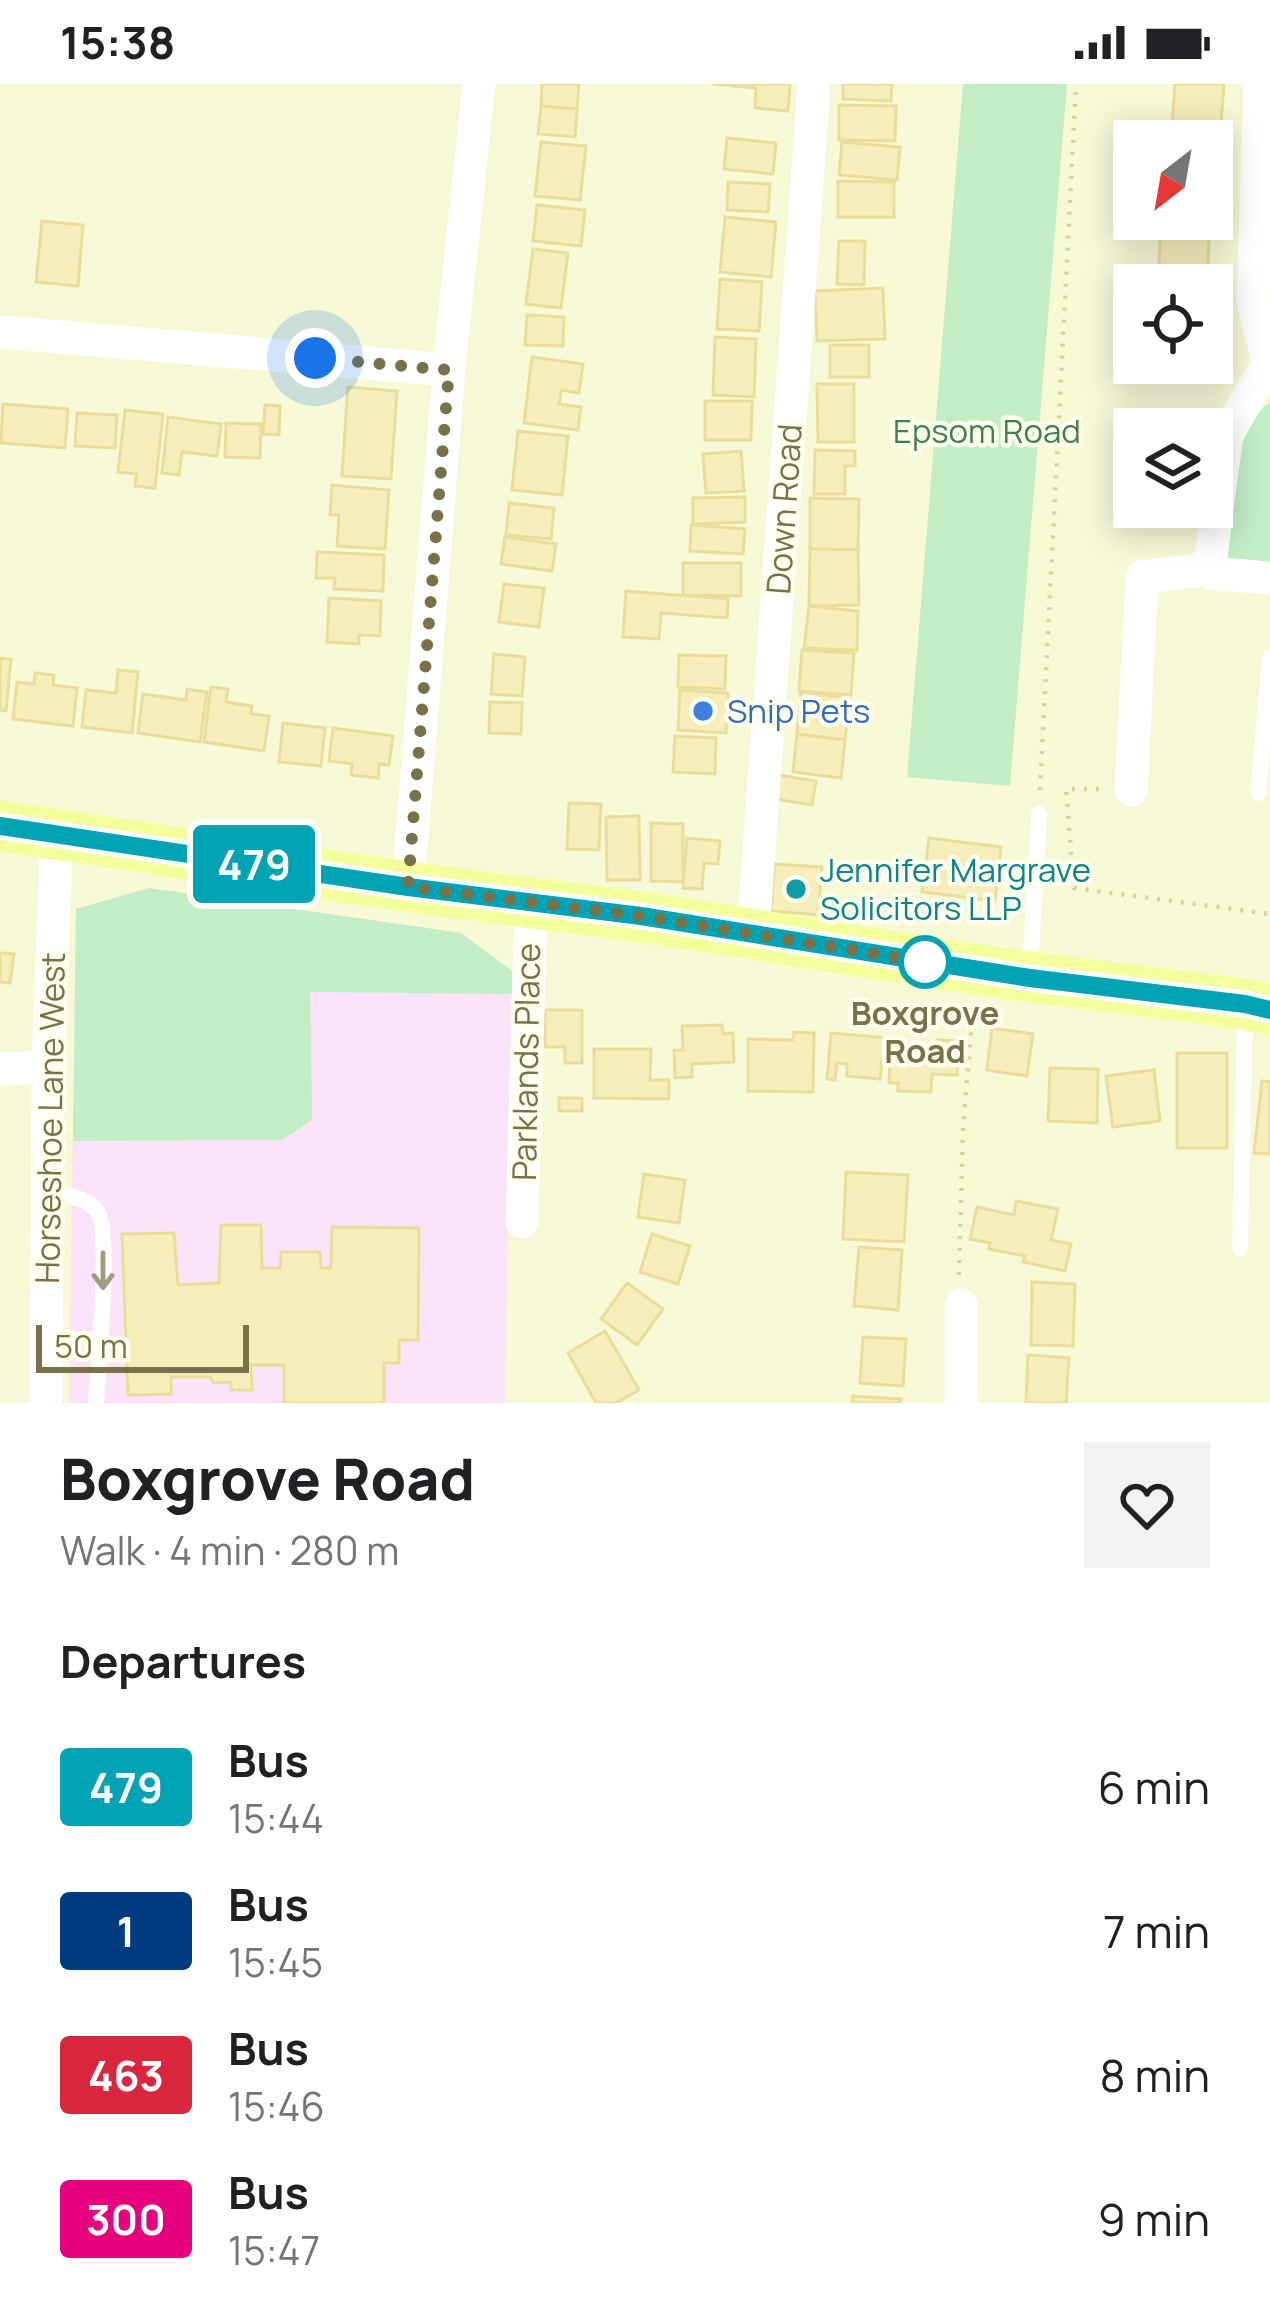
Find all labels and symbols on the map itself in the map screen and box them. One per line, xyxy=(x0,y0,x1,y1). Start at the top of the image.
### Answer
north arrow xyxy=(1113,120,1233,240)
your location xyxy=(285,328,345,388)
park label: Epsom Road xyxy=(893,408,1081,453)
street label: Down Road xyxy=(755,422,812,596)
place label: Snip Pets xyxy=(727,688,870,733)
marker: Snip Pets xyxy=(690,698,716,724)
line badge: 479 xyxy=(185,825,323,903)
place label: Jennifer Margrave Solicitors LLP xyxy=(820,847,1091,930)
marker: Jennifer Margrave Solicitors LLP xyxy=(783,876,809,902)
marker: Boxgrove Road xyxy=(900,937,950,987)
street label: Parklands Place xyxy=(501,943,550,1181)
street label: Horseshoe Lane West xyxy=(24,952,75,1284)
place label: Boxgrove Road xyxy=(851,990,999,1073)
one-way arrow xyxy=(91,1251,114,1290)
scale bar xyxy=(36,1319,249,1372)

